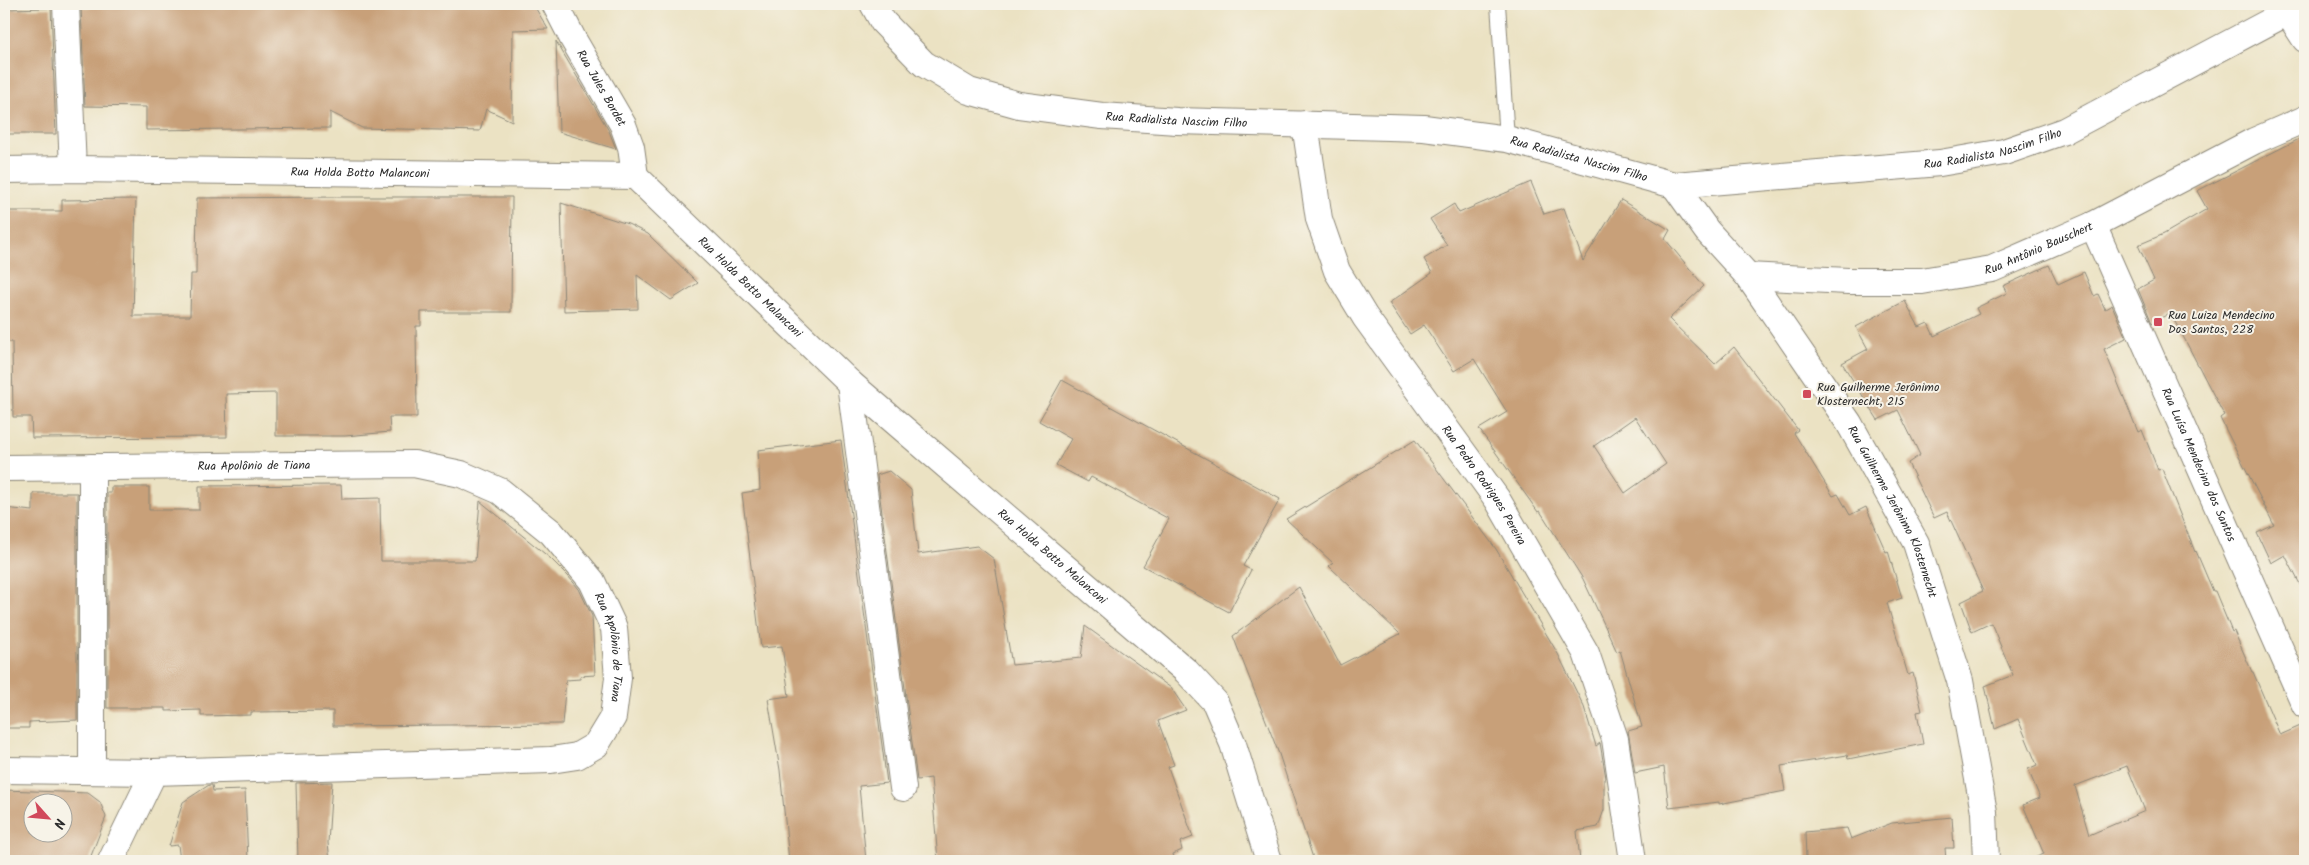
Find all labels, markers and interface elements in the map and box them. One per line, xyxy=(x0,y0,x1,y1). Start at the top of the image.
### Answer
street label: Rua Jules Bordet xyxy=(572,46,631,130)
street label: Rua Radialista Nascim Filho xyxy=(1105,107,1248,132)
street label: Rua Radialista Nascim Filho xyxy=(1923,123,2064,174)
street label: Rua Radialista Nascim Filho xyxy=(1508,131,1650,187)
street label: Rua Holda Botto Malanconi xyxy=(290,162,431,183)
street label: Rua Antônio Bauschert xyxy=(1983,217,2096,280)
street label: Rua Holda Botto Malanconi xyxy=(694,232,808,343)
place label: Rua Luiza Mendecino Dos Santos, 228 xyxy=(2168,306,2275,339)
marker: Rua Luiza Mendecino Dos Santos, 228 xyxy=(2152,316,2164,328)
place label: Rua Guilherme Jerônimo Klosternecht, 215 xyxy=(1817,378,1939,411)
street label: Rua Luísa Mendecino dos Santos xyxy=(2157,385,2241,545)
marker: Rua Guilherme Jerônimo Klosternecht, 215 xyxy=(1801,388,1813,400)
street label: Rua Pedro Rodrigues Pereira xyxy=(1437,421,1531,549)
street label: Rua Guilherme Jerônimo Klosternecht xyxy=(1843,422,1942,600)
street label: Rua Apolônio de Tiana xyxy=(197,456,311,476)
street label: Rua Holda Botto Malanconi xyxy=(993,504,1112,610)
street label: Rua Apolônio de Tiana xyxy=(589,589,628,704)
north arrow xyxy=(22,792,72,842)
text: N xyxy=(47,815,71,833)

